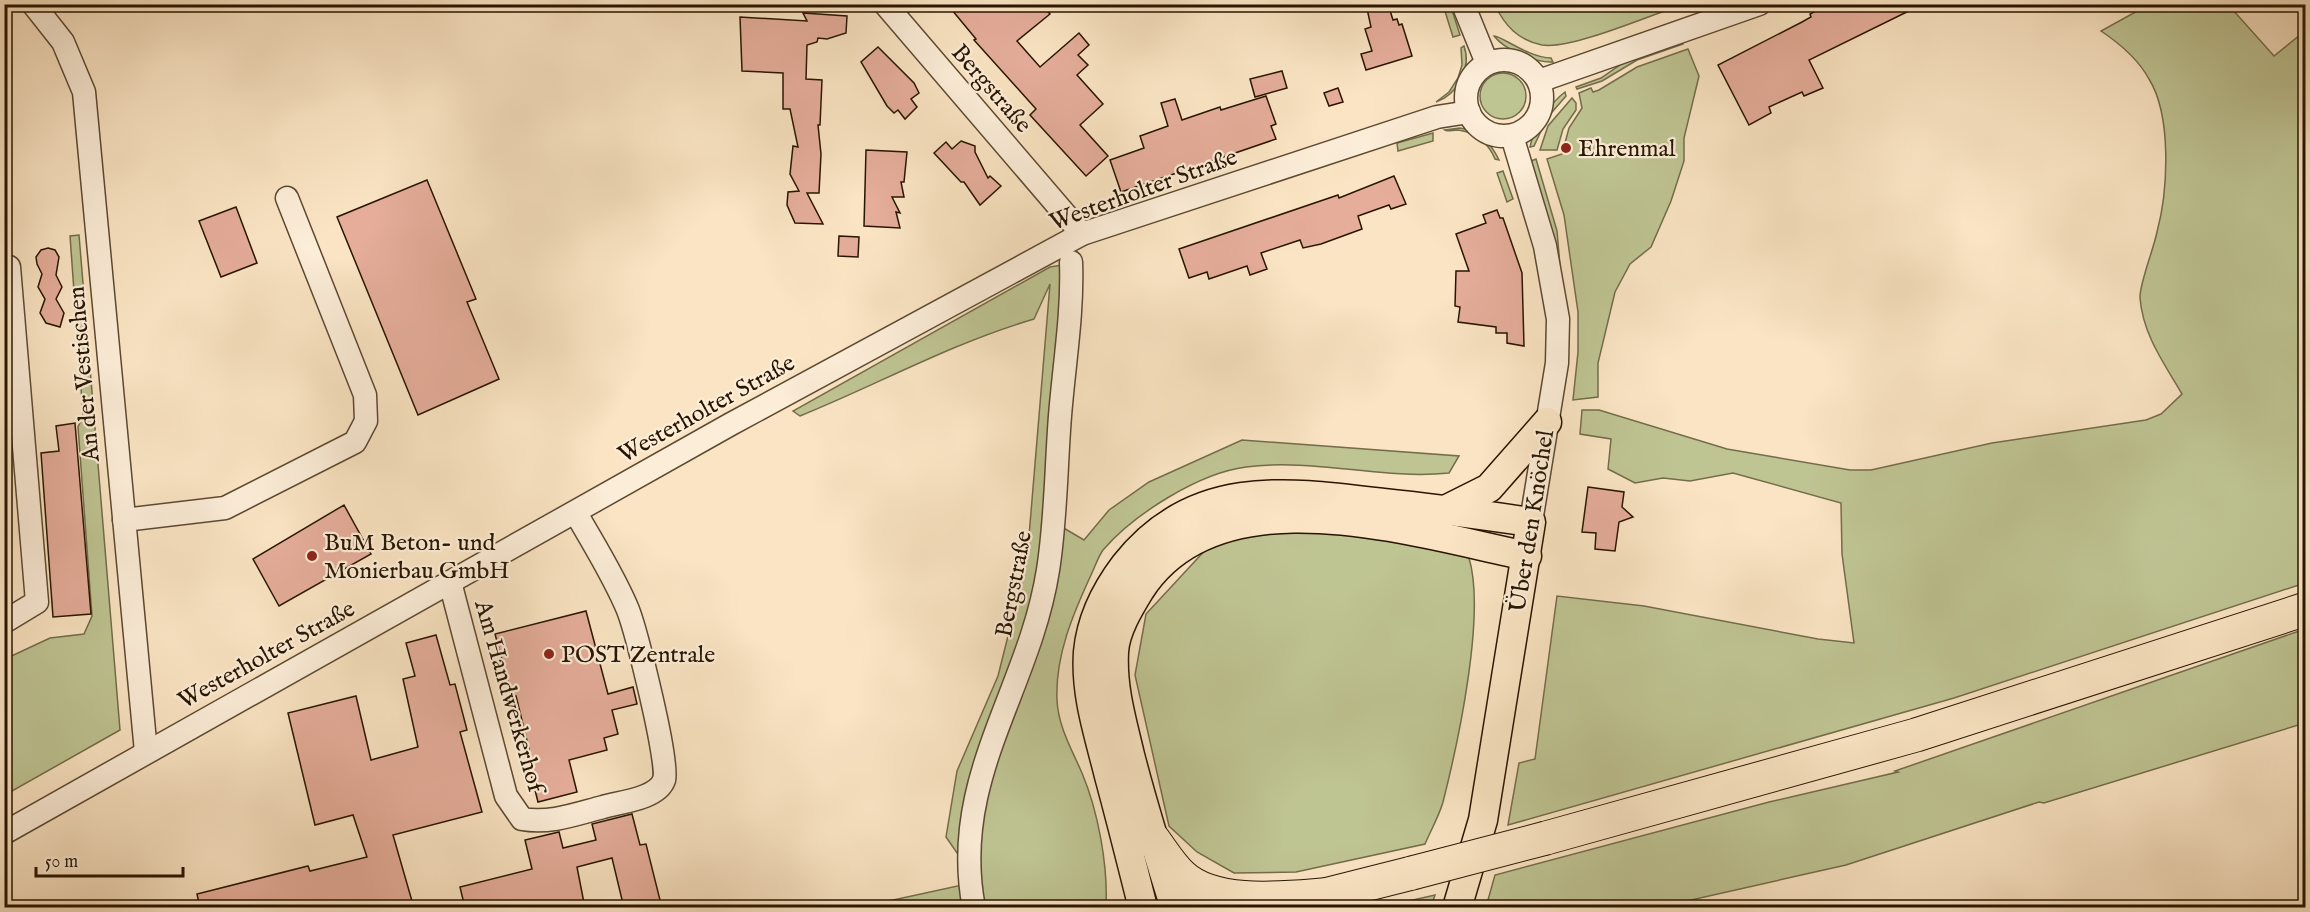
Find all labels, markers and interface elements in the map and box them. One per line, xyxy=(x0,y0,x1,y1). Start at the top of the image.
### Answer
street label: Bergstraße xyxy=(944,38,1038,140)
place label: Ehrenmal xyxy=(1578,134,1676,165)
marker: Ehrenmal xyxy=(1559,141,1573,155)
street label: Westerholter Straße xyxy=(1045,142,1242,239)
street label: An der Vestischen xyxy=(61,285,108,464)
street label: Westerholter Straße xyxy=(613,348,801,471)
street label: Über den Knöchel xyxy=(1503,427,1562,615)
place label: BuM Beton- und Monierbau GmbH xyxy=(324,528,510,587)
street label: Bergstraße xyxy=(989,528,1040,640)
marker: BuM Beton- und Monierbau GmbH xyxy=(305,549,319,563)
street label: Westerholter Straße xyxy=(173,594,361,717)
street label: Am Handwerkerhof xyxy=(466,596,552,800)
place label: POST Zentrale xyxy=(561,640,715,671)
marker: POST Zentrale xyxy=(542,647,556,661)
scale bar xyxy=(36,840,183,878)
text: 50 m xyxy=(45,851,78,874)

